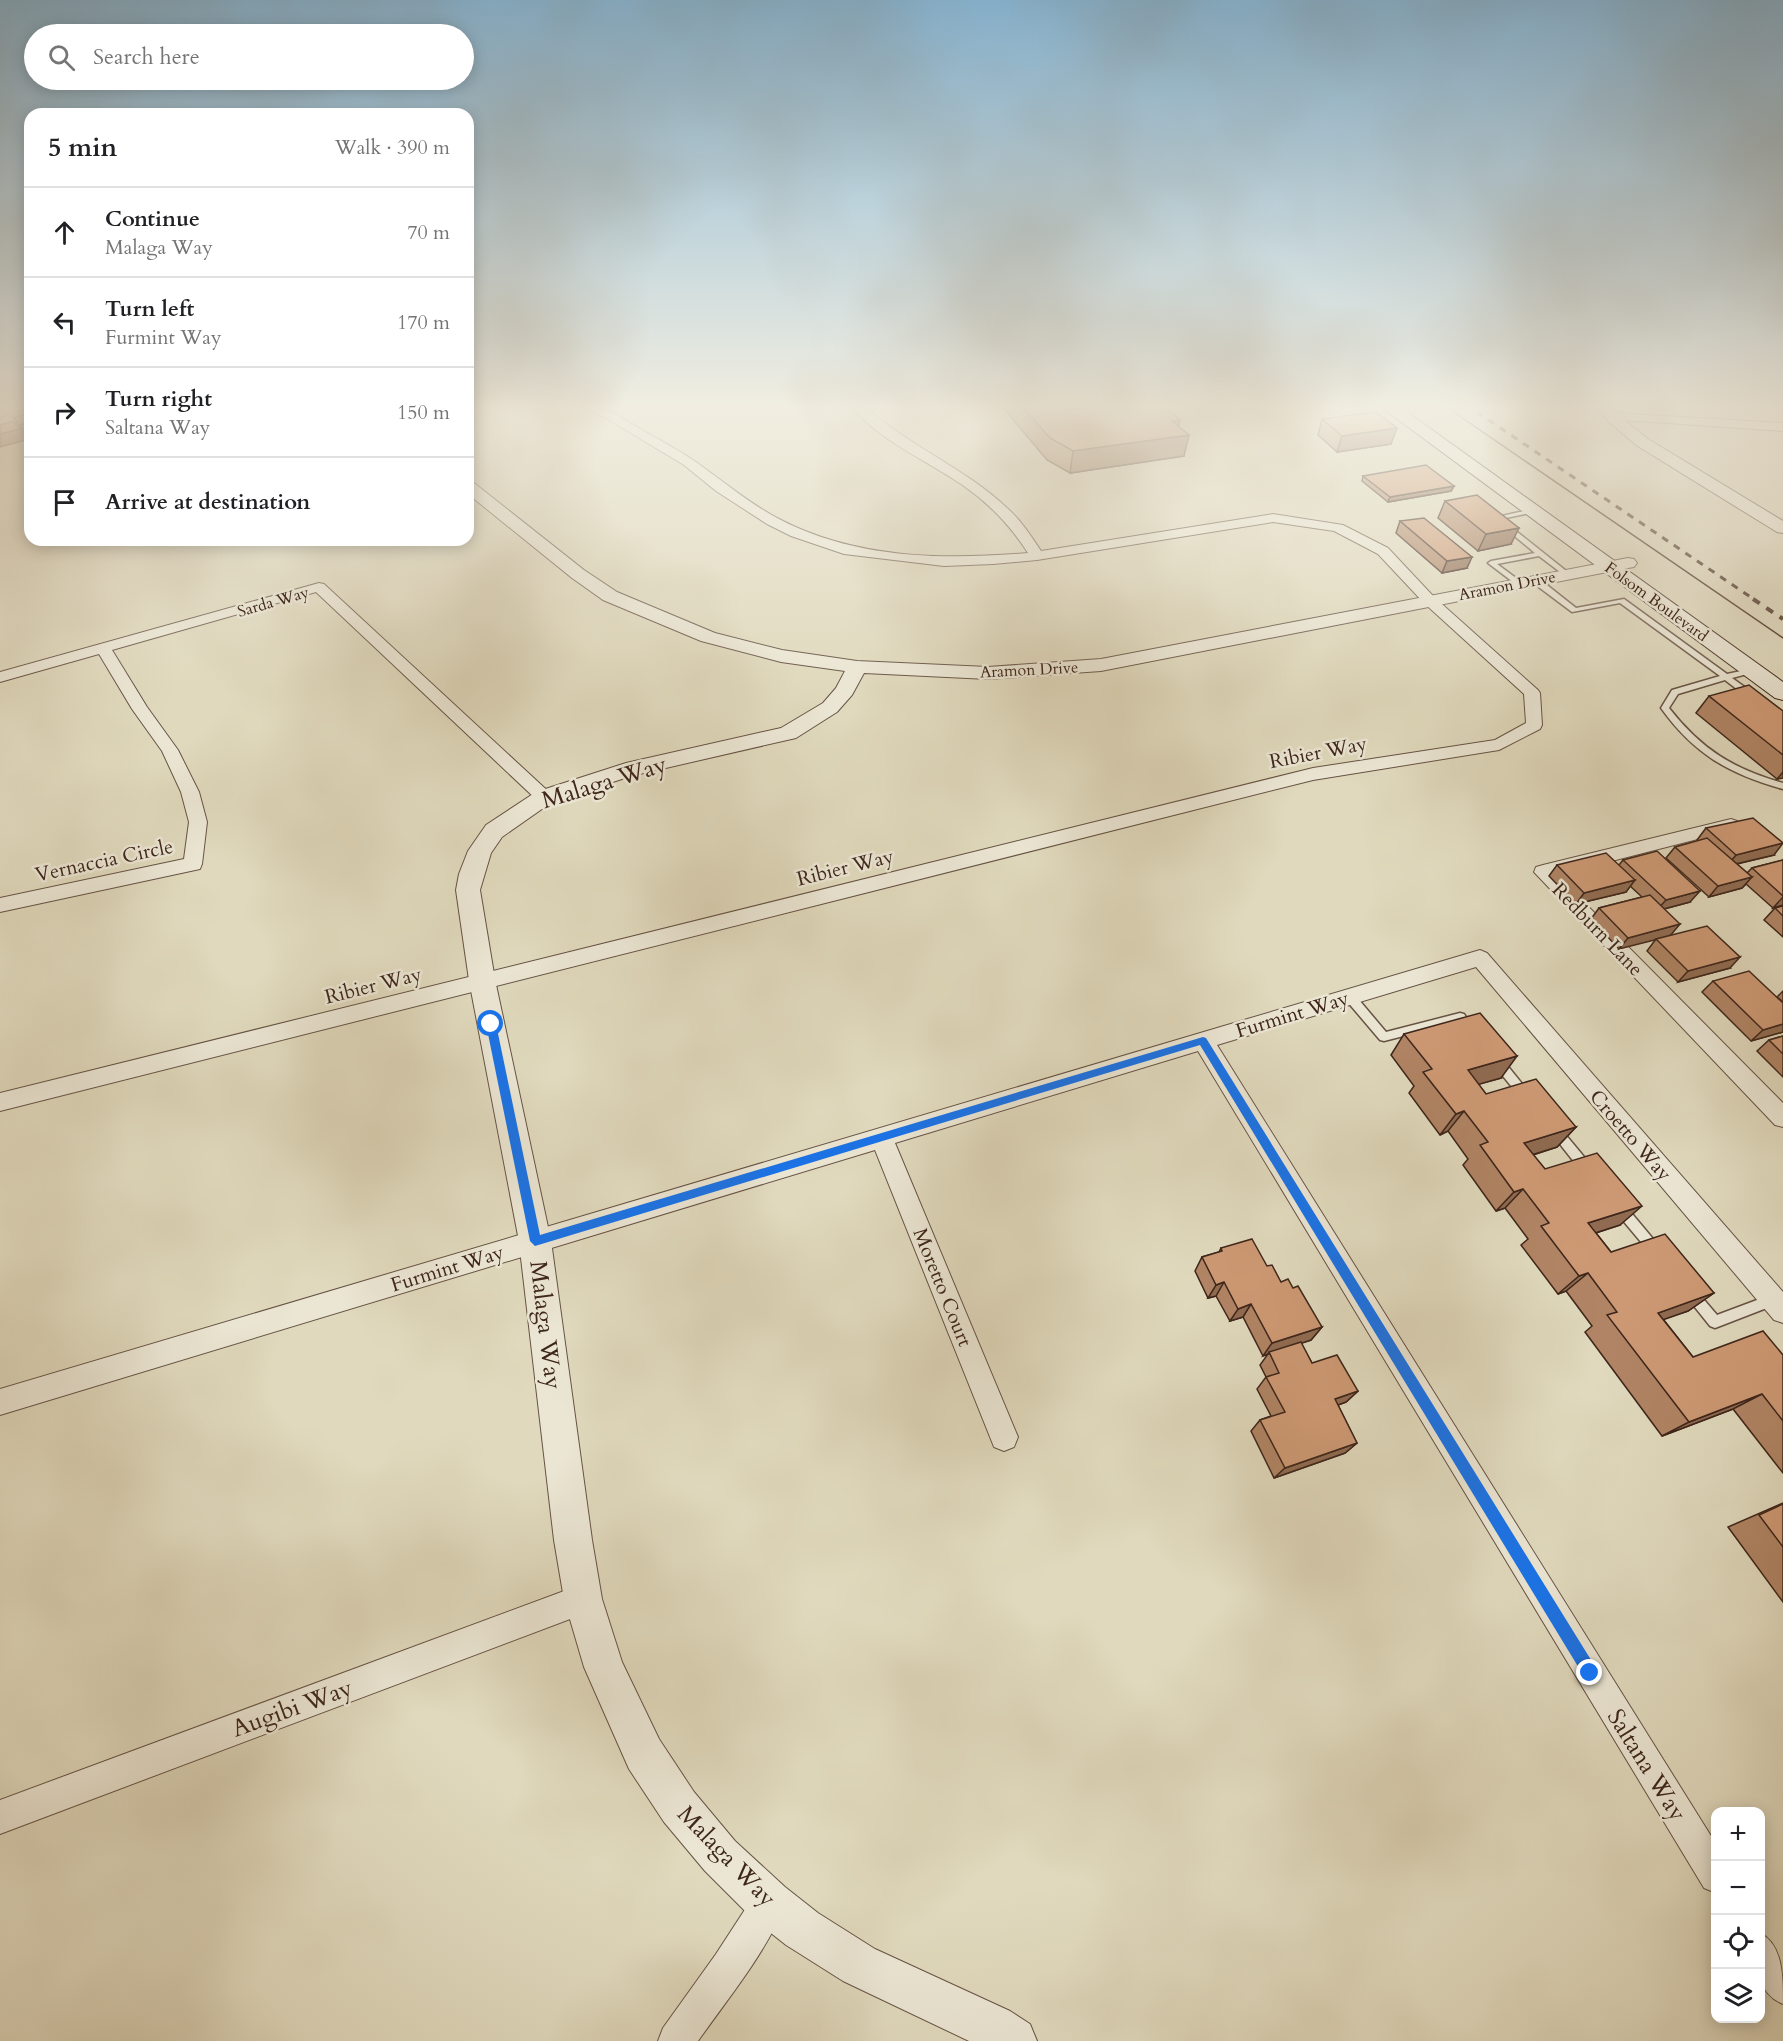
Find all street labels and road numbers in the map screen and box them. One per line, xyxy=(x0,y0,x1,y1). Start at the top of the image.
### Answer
street label: Folsom Boulevard xyxy=(1600,557,1713,647)
street label: Aramon Drive xyxy=(1457,566,1558,606)
street label: Sarda Way xyxy=(235,581,312,623)
street label: Aramon Drive xyxy=(979,656,1079,684)
street label: Ribier Way xyxy=(1267,730,1370,775)
street label: Malaga Way xyxy=(538,748,671,817)
street label: Vernaccia Circle xyxy=(33,833,176,888)
street label: Ribier Way xyxy=(794,842,897,893)
street label: Redburn Lane xyxy=(1546,877,1649,982)
street label: Ribier Way xyxy=(322,960,425,1011)
street label: Furmint Way xyxy=(1232,984,1352,1044)
street label: Croetto Way xyxy=(1583,1084,1678,1187)
street label: Moretto Court xyxy=(907,1224,979,1351)
street label: Furmint Way xyxy=(387,1238,507,1298)
street label: Malaga Way xyxy=(521,1259,570,1392)
street label: Augibi Way xyxy=(227,1671,357,1746)
street label: Saltana Way xyxy=(1599,1703,1694,1828)
street label: Malaga Way xyxy=(670,1798,784,1915)

